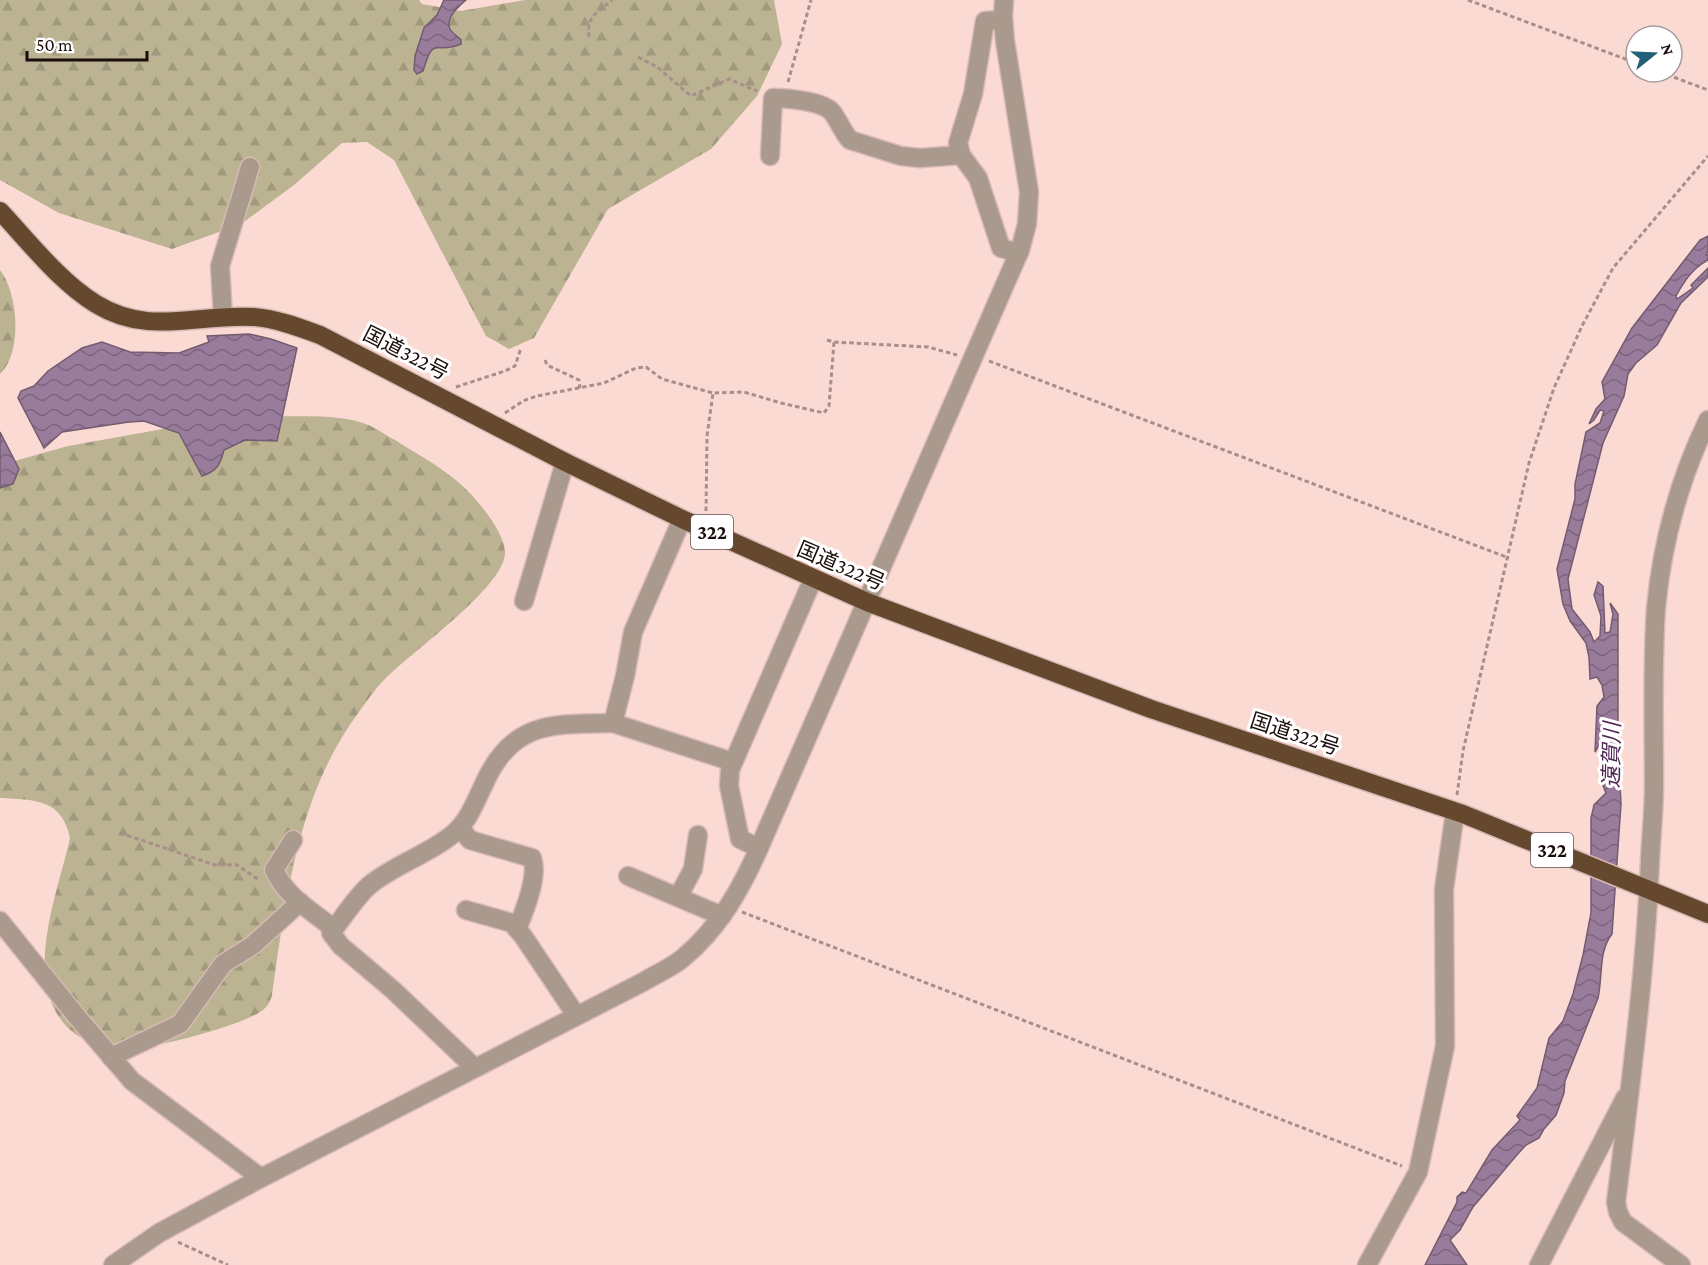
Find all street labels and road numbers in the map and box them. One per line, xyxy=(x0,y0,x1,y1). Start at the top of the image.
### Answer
street label: 国道322号 xyxy=(359,321,453,385)
road number: 322 xyxy=(691,515,733,549)
street label: 国道322号 xyxy=(794,537,888,595)
street label: 国道322号 xyxy=(1247,708,1343,760)
road number: 322 xyxy=(1531,833,1573,867)

